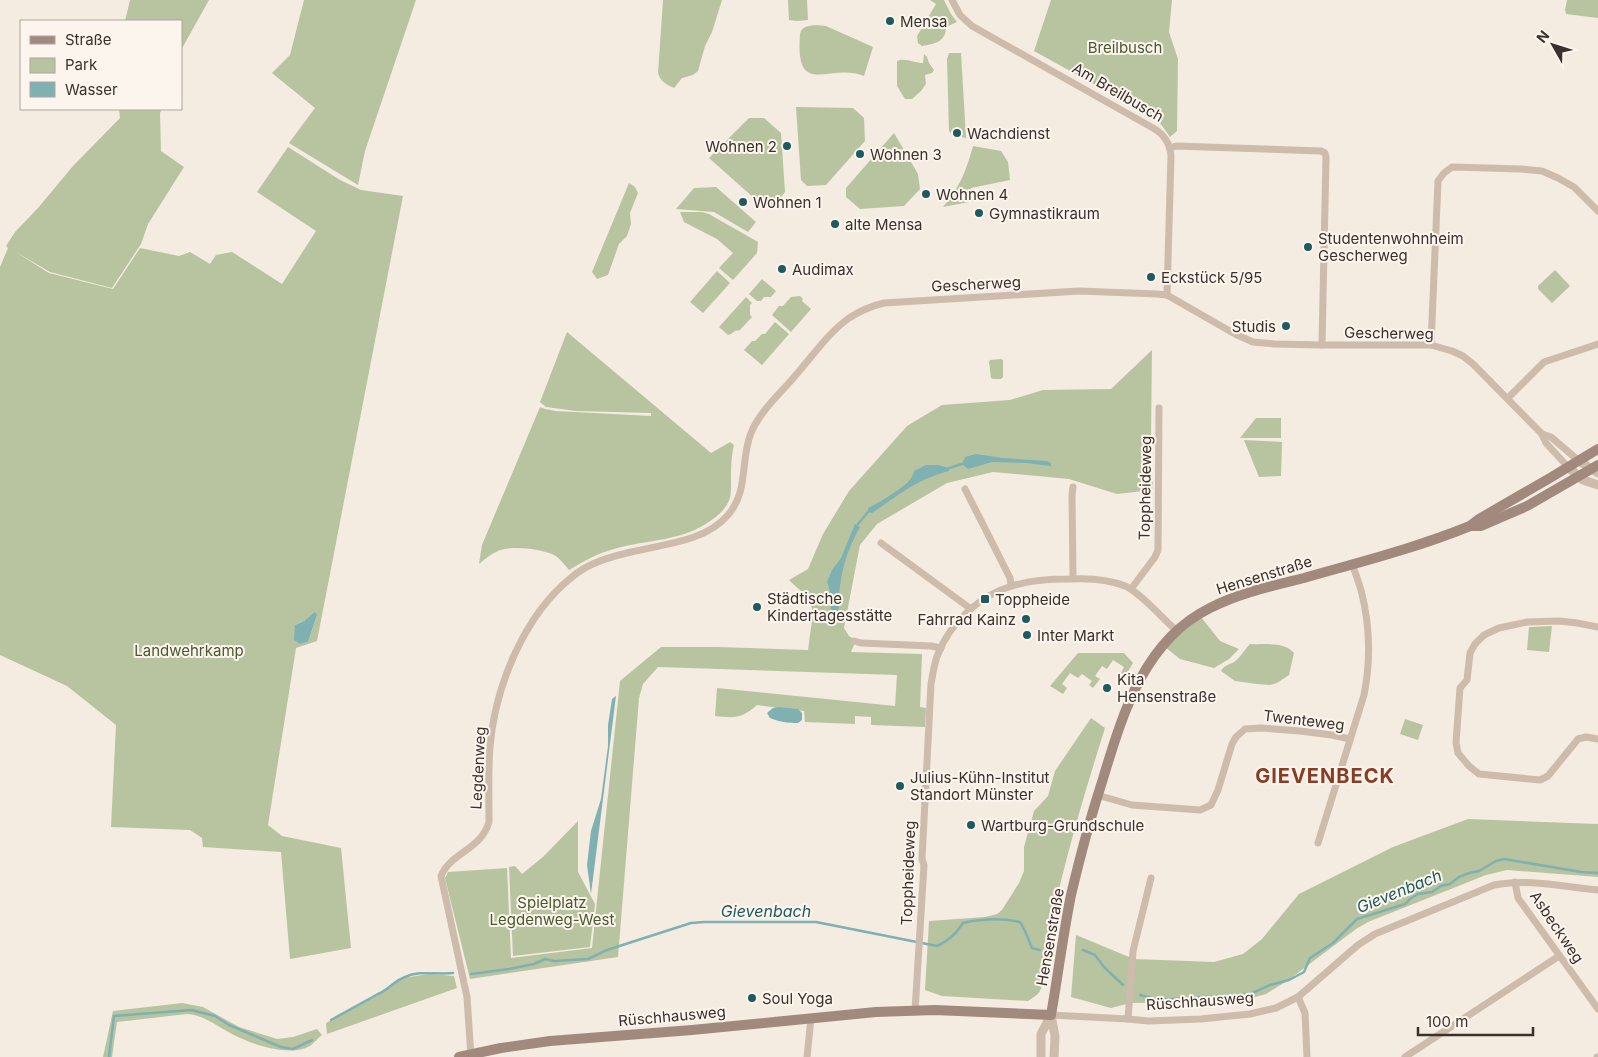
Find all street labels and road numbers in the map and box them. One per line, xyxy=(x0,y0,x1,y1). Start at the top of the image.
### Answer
street label: Am Breilbusch xyxy=(1069,58,1167,126)
street label: Gescherweg xyxy=(931,272,1021,296)
street label: Gescherweg xyxy=(1344,323,1434,343)
street label: Toppheideweg xyxy=(1135,435,1155,541)
street label: Hensenstraße xyxy=(1214,551,1314,599)
street label: Twenteweg xyxy=(1262,706,1346,734)
street label: Legdenweg xyxy=(466,726,490,810)
street label: Toppheideweg xyxy=(897,820,919,926)
street label: Hensenstraße xyxy=(1032,887,1068,987)
street label: Asbeckweg xyxy=(1526,887,1588,967)
street label: Rüschhausweg xyxy=(1146,988,1254,1014)
street label: Rüschhausweg xyxy=(617,1002,727,1030)

